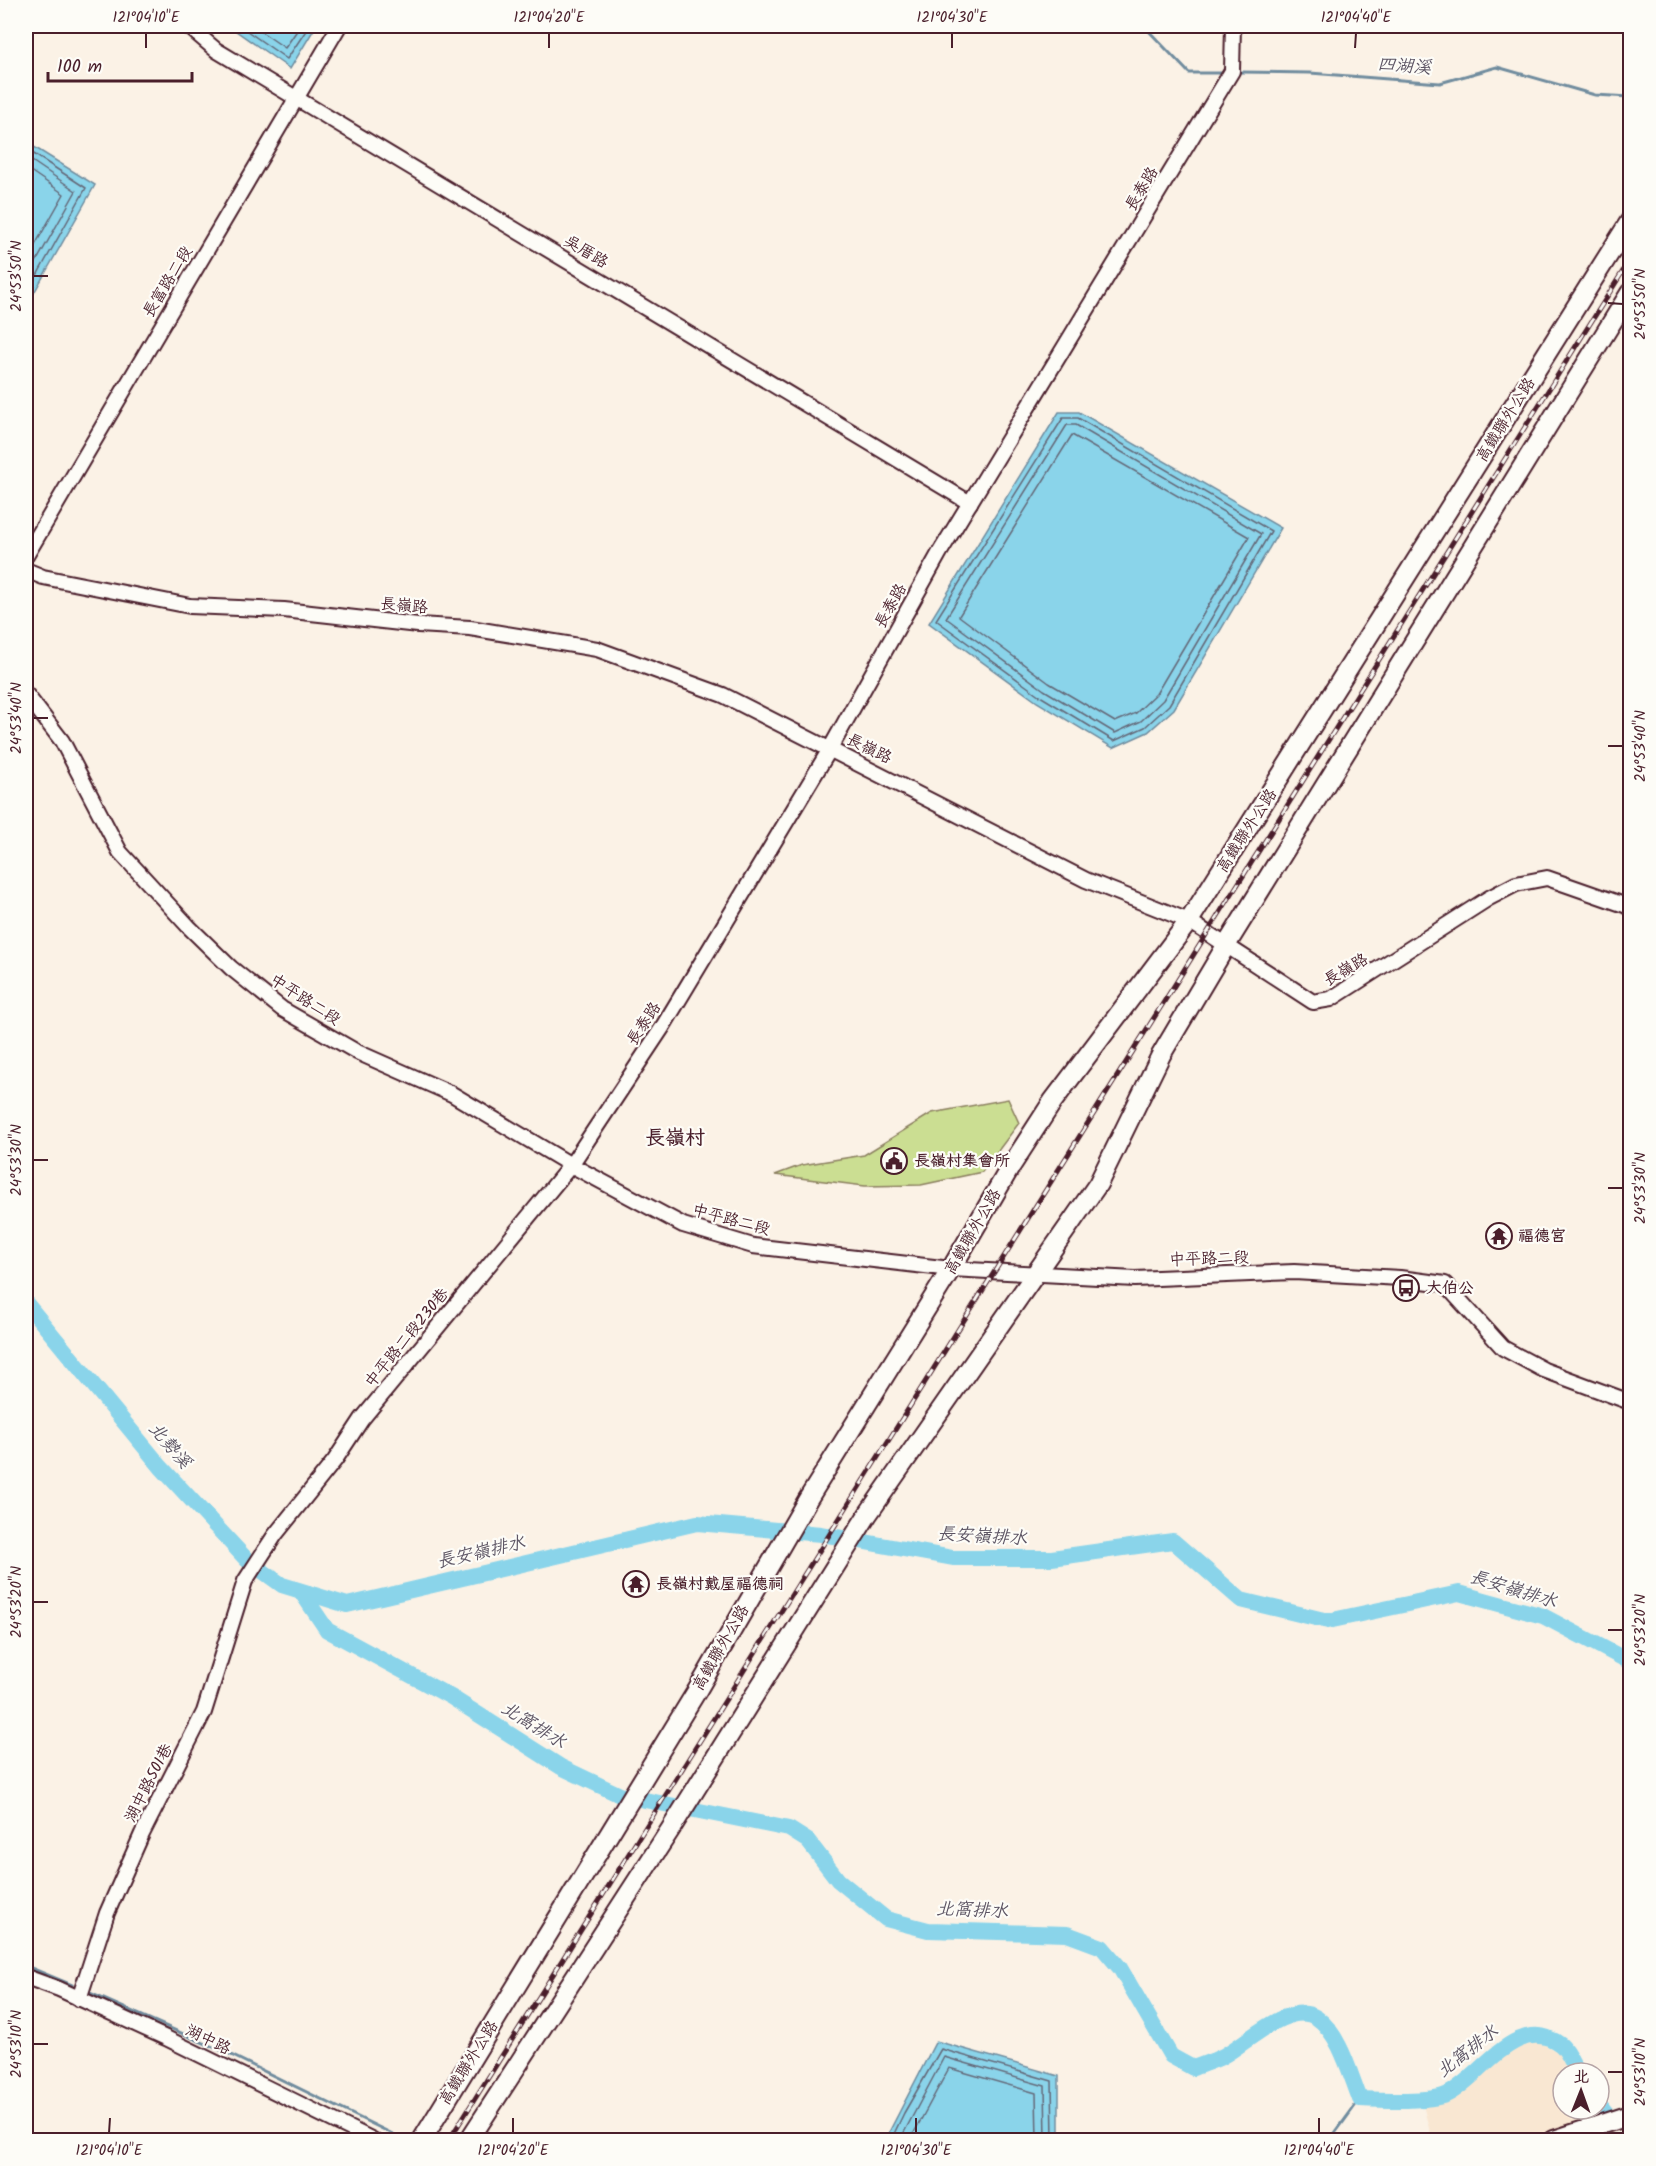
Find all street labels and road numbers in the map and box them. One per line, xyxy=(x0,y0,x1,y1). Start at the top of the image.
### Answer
street label: 長泰路 xyxy=(1119,162,1165,216)
street label: 吳厝路 xyxy=(559,229,613,275)
street label: 長富路二段 xyxy=(137,241,199,323)
street label: 高鐵聯外公路 xyxy=(1470,373,1542,467)
street label: 長泰路 xyxy=(868,579,914,633)
street label: 長嶺路 xyxy=(379,591,429,621)
street label: 長嶺路 xyxy=(842,727,896,771)
street label: 高鐵聯外公路 xyxy=(1210,784,1284,878)
street label: 長嶺路 xyxy=(1319,947,1373,993)
street label: 中平路二段 xyxy=(265,968,345,1032)
street label: 長泰路 xyxy=(620,997,668,1051)
street label: 高鐵聯外公路 xyxy=(938,1184,1008,1280)
street label: 中平路二段 xyxy=(689,1198,773,1242)
street label: 中平路二段 xyxy=(1169,1245,1249,1273)
street label: 中平路二段230巷 xyxy=(359,1283,455,1393)
street label: 高鐵聯外公路 xyxy=(686,1600,756,1696)
street label: 湖中路501巷 xyxy=(118,1739,180,1827)
street label: 高鐵聯外公路 xyxy=(433,2016,505,2110)
street label: 湖中路 xyxy=(181,2018,235,2062)

